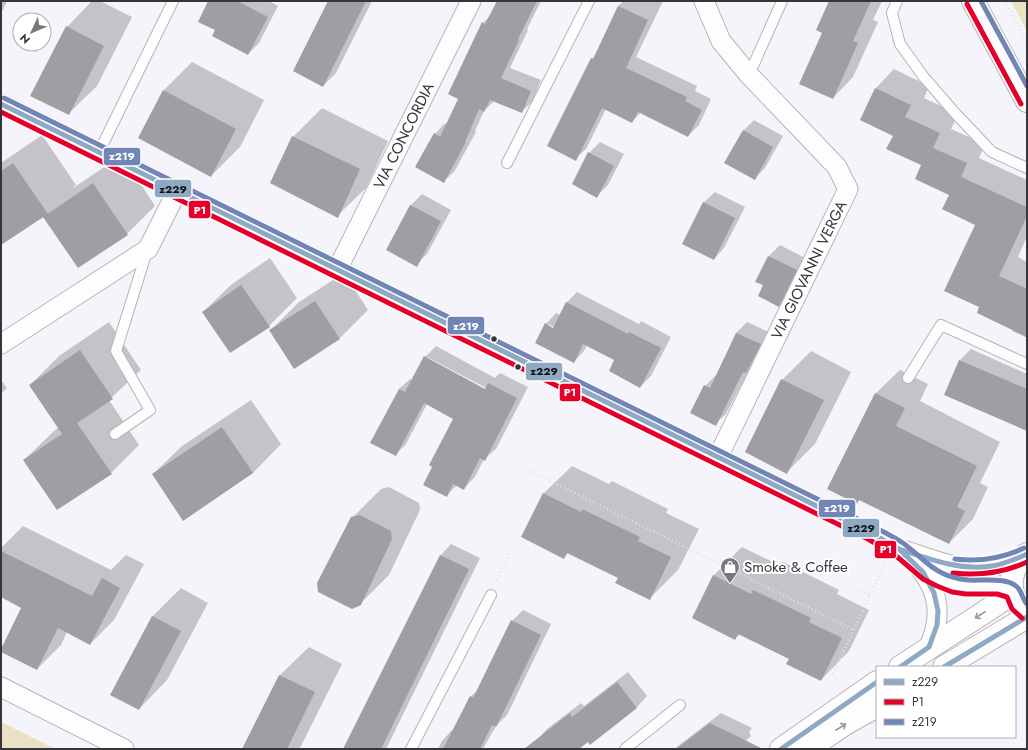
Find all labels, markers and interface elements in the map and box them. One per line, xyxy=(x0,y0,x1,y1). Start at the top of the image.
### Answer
north arrow xyxy=(12,12,52,52)
text: N xyxy=(16,30,34,48)
street label: VIA CONCORDIA xyxy=(368,79,440,193)
line badge: z219 xyxy=(103,147,141,166)
text: z219 xyxy=(109,148,135,164)
line badge: z229 xyxy=(154,179,192,198)
text: z229 xyxy=(159,181,187,197)
street label: VIA GIOVANNI VERGA xyxy=(766,197,852,343)
line badge: P1 xyxy=(188,200,211,219)
text: P1 xyxy=(194,202,206,218)
line badge: z219 xyxy=(447,316,485,335)
text: z219 xyxy=(453,318,479,334)
unlabelled marker xyxy=(489,334,499,344)
unlabelled marker xyxy=(513,362,523,372)
line badge: z229 xyxy=(525,362,563,381)
text: z229 xyxy=(530,363,558,379)
line badge: P1 xyxy=(559,383,581,402)
text: P1 xyxy=(564,384,576,400)
line badge: z219 xyxy=(818,499,856,518)
text: z219 xyxy=(824,500,850,516)
line badge: z229 xyxy=(842,518,880,538)
text: z229 xyxy=(847,520,875,536)
line badge: P1 xyxy=(874,540,897,559)
text: P1 xyxy=(880,541,892,557)
shop icon: Smoke & Coffee xyxy=(719,556,741,584)
place label: Smoke & Coffee xyxy=(744,556,848,578)
one-way arrow xyxy=(975,611,986,619)
legend xyxy=(876,666,1016,738)
text: z229 xyxy=(912,673,938,691)
text: P1 xyxy=(912,693,924,711)
text: z219 xyxy=(912,713,937,731)
one-way arrow xyxy=(835,723,846,732)

